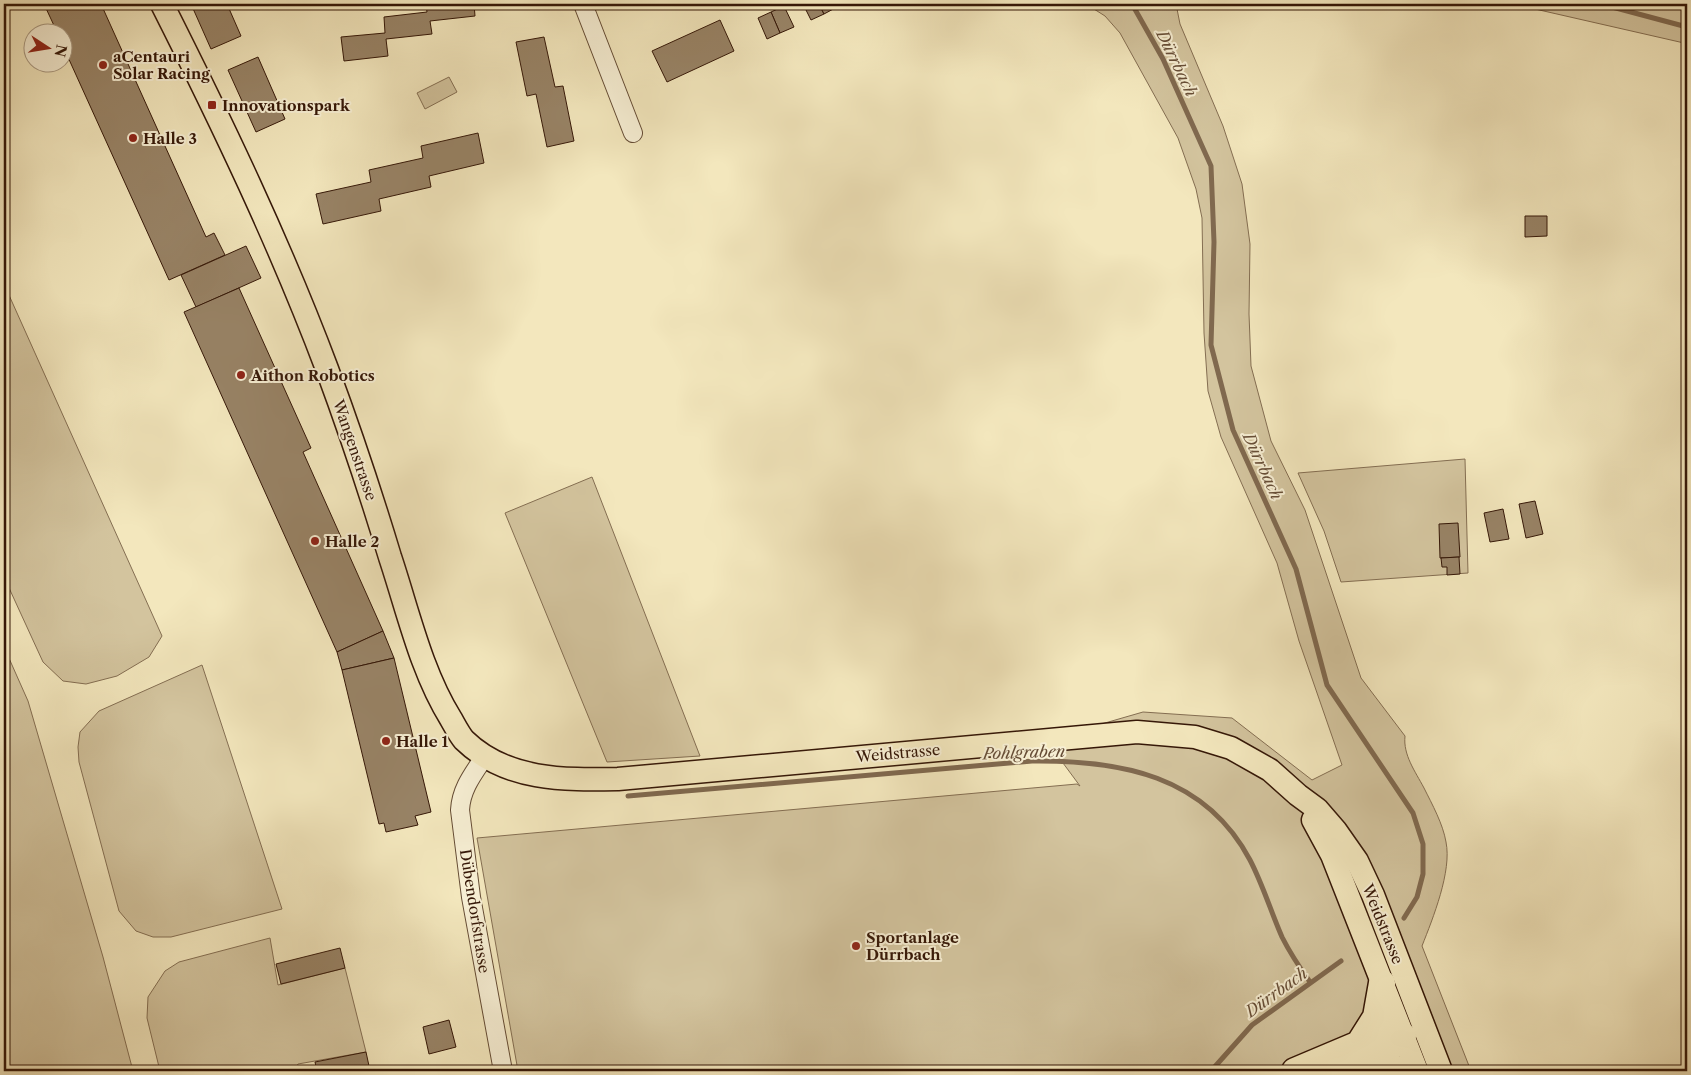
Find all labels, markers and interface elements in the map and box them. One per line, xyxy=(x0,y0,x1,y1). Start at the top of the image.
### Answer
north arrow xyxy=(22,22,72,72)
water label: Dürrbach xyxy=(1151,25,1202,100)
text: N xyxy=(51,43,71,59)
place label: aCentauri Solar Racing xyxy=(113,47,210,83)
marker: aCentauri Solar Racing xyxy=(97,59,109,71)
place label: Innovationspark xyxy=(222,96,351,115)
marker: Innovationspark xyxy=(206,99,218,111)
place label: Halle 3 xyxy=(143,129,197,148)
marker: Halle 3 xyxy=(127,132,139,144)
place label: Aithon Robotics xyxy=(250,366,375,385)
marker: Aithon Robotics xyxy=(235,369,247,381)
street label: Wangenstrasse xyxy=(329,396,381,503)
water label: Dürrbach xyxy=(1238,427,1287,503)
place label: Halle 2 xyxy=(325,532,380,551)
marker: Halle 2 xyxy=(309,535,321,547)
place label: Halle 1 xyxy=(396,732,449,751)
marker: Halle 1 xyxy=(380,735,392,747)
street label: Weidstrasse xyxy=(854,740,941,766)
water label: Pohlgraben xyxy=(980,741,1066,764)
street label: Dübendorfstrasse xyxy=(456,848,494,974)
street label: Weidstrasse xyxy=(1358,880,1408,967)
place label: Sportanlage Dürrbach xyxy=(866,928,959,964)
marker: Sportanlage Dürrbach xyxy=(850,940,862,952)
water label: Dürrbach xyxy=(1240,963,1311,1022)

